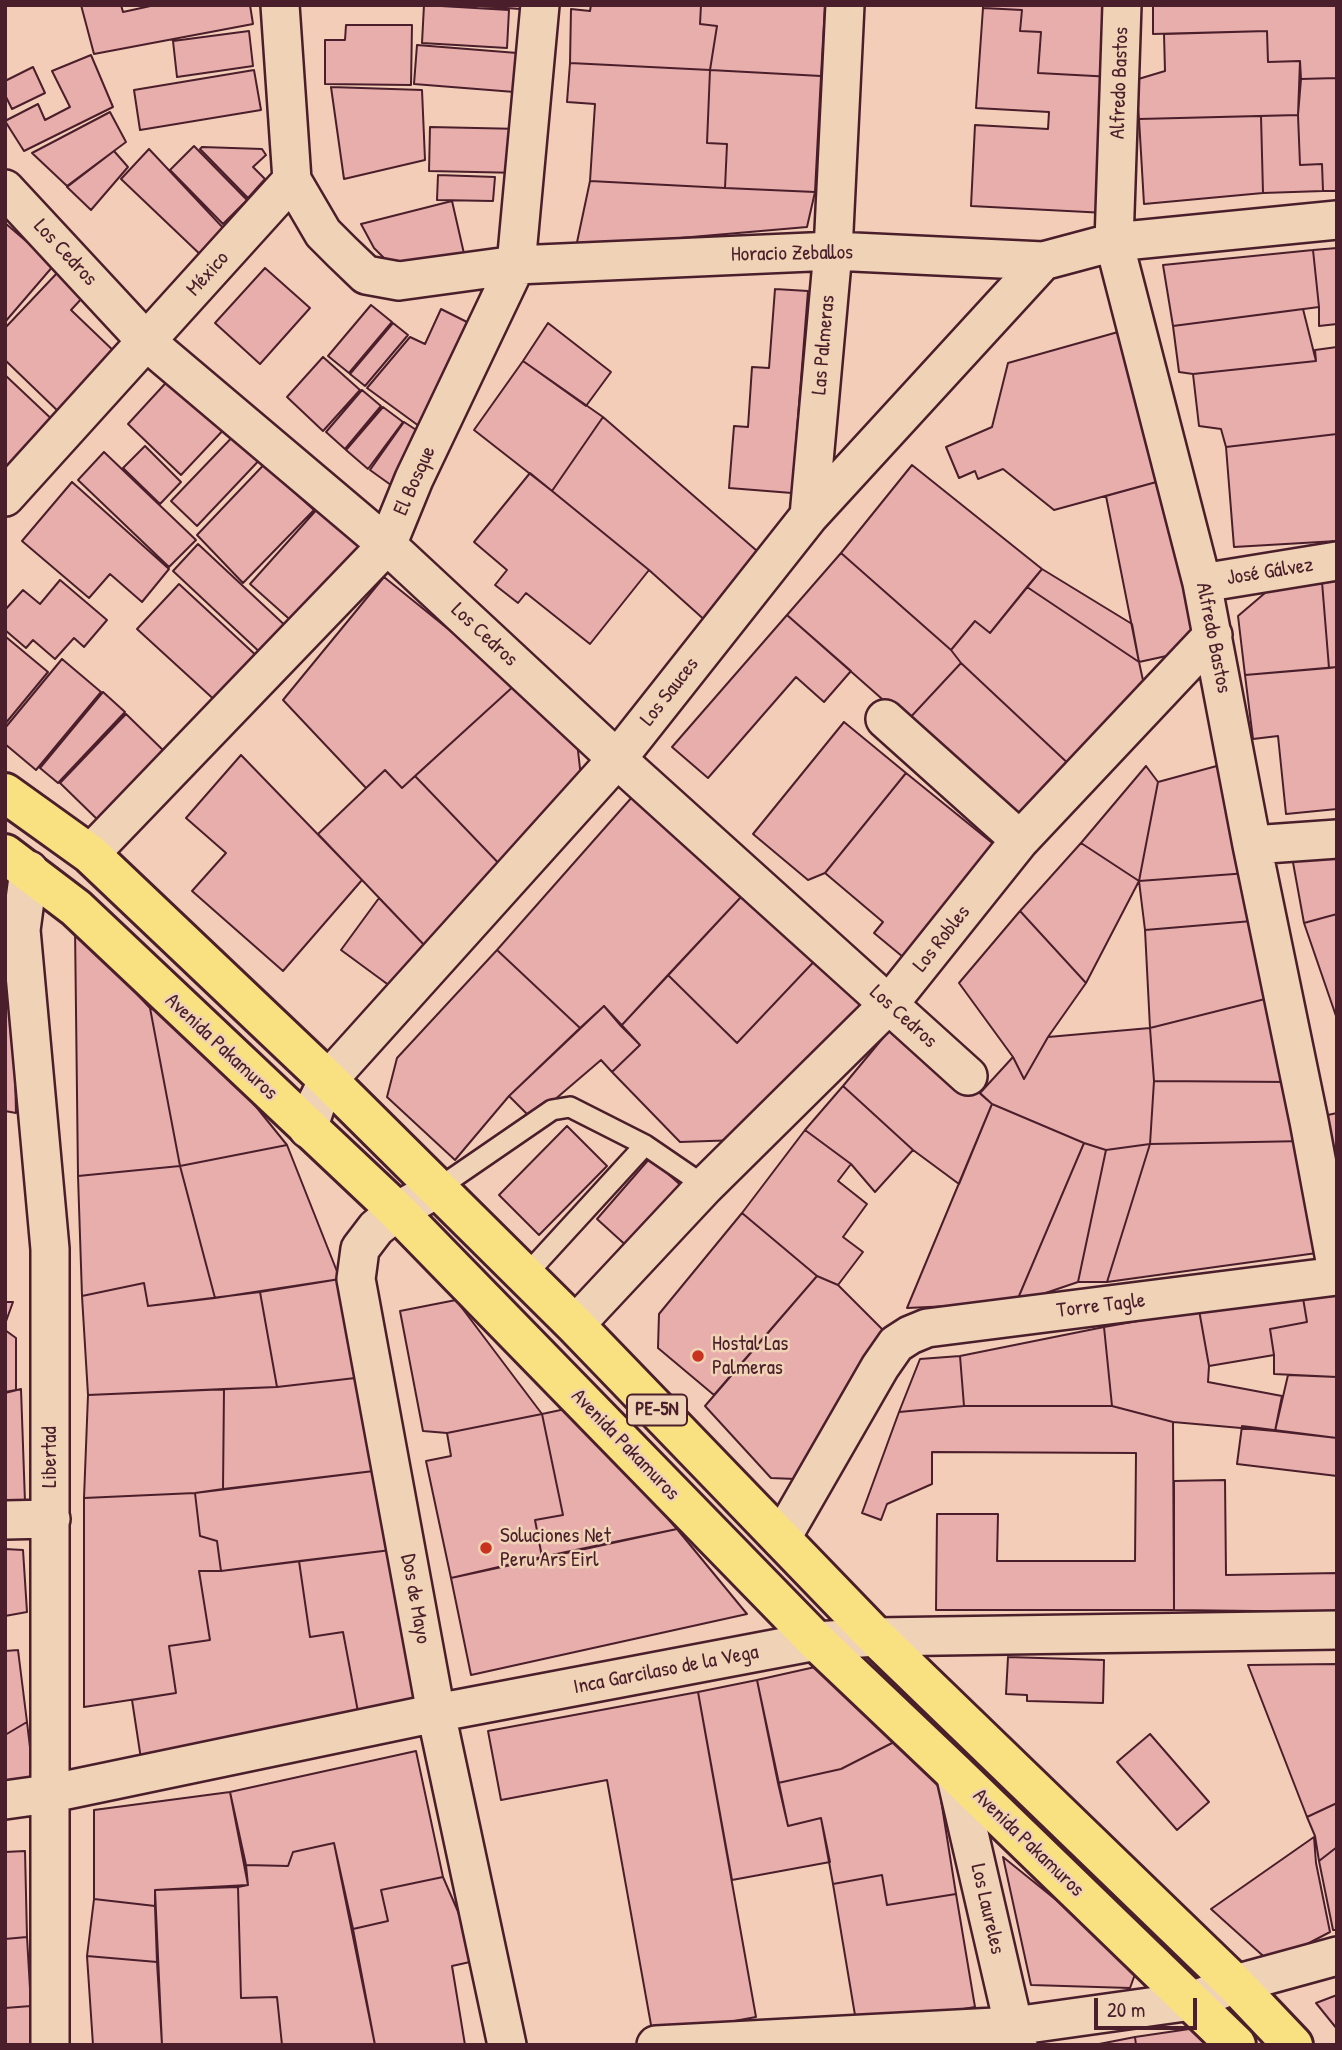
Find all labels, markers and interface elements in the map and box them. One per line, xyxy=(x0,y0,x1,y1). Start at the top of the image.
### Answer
street label: Alfredo Bastos xyxy=(1105,27,1135,139)
street label: Los Cedros xyxy=(28,214,102,292)
street label: Horacio Zeballos xyxy=(731,240,853,268)
street label: México xyxy=(181,246,235,302)
street label: Las Palmeras xyxy=(807,294,841,396)
street label: El Bosque xyxy=(389,442,441,520)
street label: José Gálvez xyxy=(1225,553,1315,591)
street label: Alfredo Bastos xyxy=(1190,581,1236,695)
street label: Los Cedros xyxy=(445,598,523,672)
street label: Los Sauces xyxy=(635,653,705,731)
street label: Los Robles xyxy=(908,901,976,977)
street label: Los Cedros xyxy=(864,980,942,1054)
street label: Avenida Pakamuros xyxy=(159,988,283,1106)
street label: Torre Tagle xyxy=(1055,1288,1147,1324)
place label: Hostal Las Palmeras xyxy=(712,1331,788,1381)
marker: Hostal Las Palmeras xyxy=(690,1348,706,1364)
street label: Avenida Pakamuros xyxy=(566,1384,684,1506)
road number: PE-5N xyxy=(627,1394,687,1426)
street label: Libertad xyxy=(37,1426,63,1488)
place label: Soluciones Net Peru Ars Eirl xyxy=(500,1523,611,1573)
marker: Soluciones Net Peru Ars Eirl xyxy=(478,1540,494,1556)
street label: Dos de Mayo xyxy=(395,1552,435,1646)
street label: Inca Garcilaso de la Vega xyxy=(571,1640,761,1700)
street label: Avenida Pakamuros xyxy=(967,1784,1089,1902)
street label: Los Laureles xyxy=(964,1861,1010,1957)
scale bar xyxy=(1097,1983,1200,2027)
text: 20 m xyxy=(1107,1995,1145,2024)

